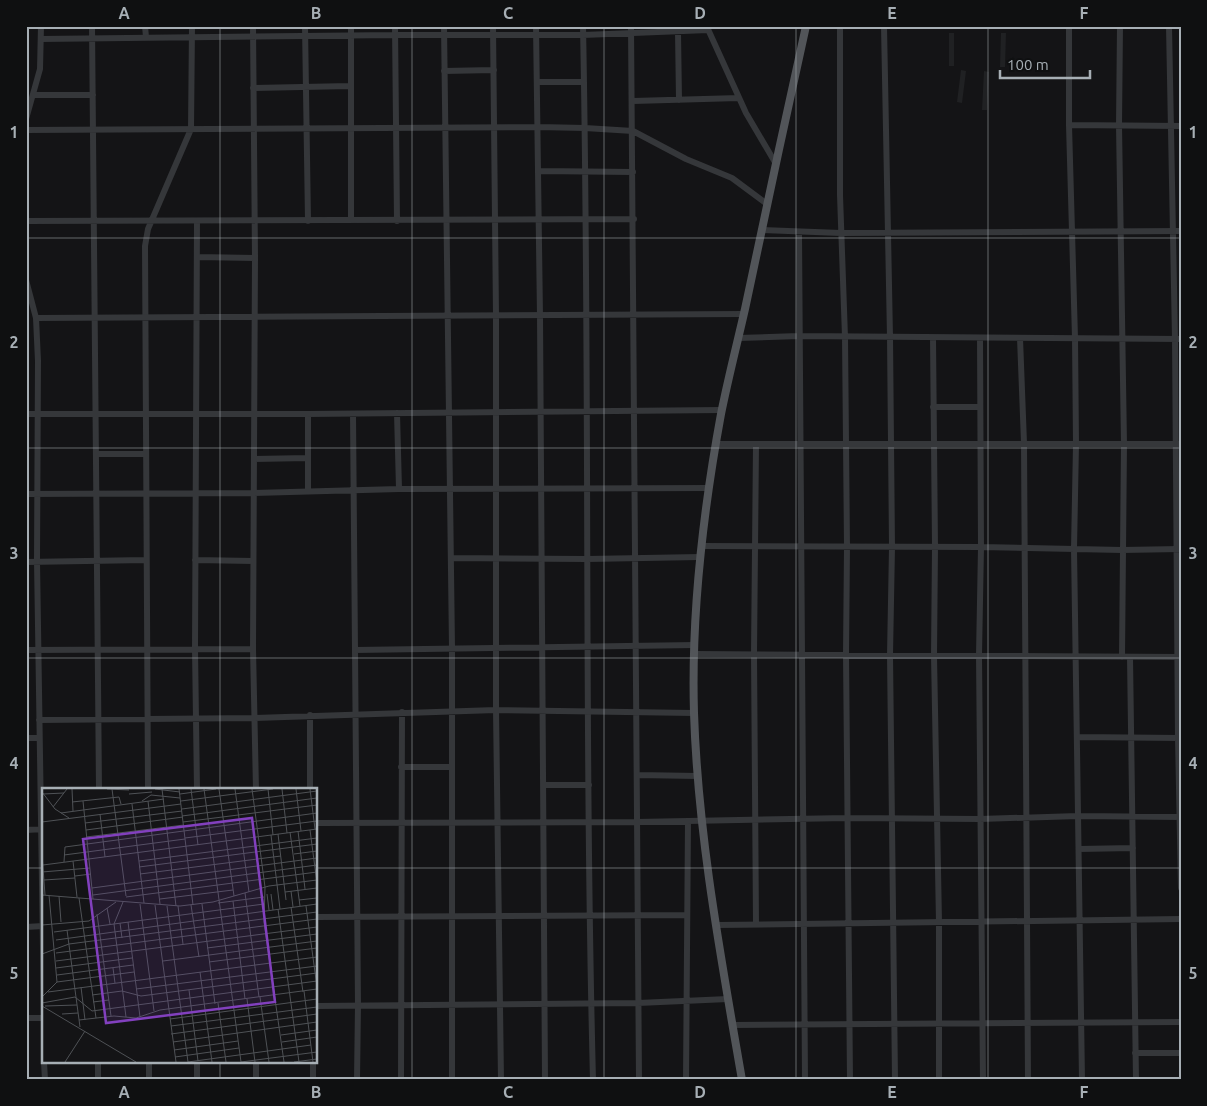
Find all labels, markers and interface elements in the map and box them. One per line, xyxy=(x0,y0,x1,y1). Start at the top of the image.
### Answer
text: A xyxy=(118,4,130,22)
text: B xyxy=(311,4,321,22)
text: C xyxy=(503,4,513,22)
text: D xyxy=(694,4,706,22)
text: E xyxy=(887,4,897,22)
text: F xyxy=(1080,4,1089,22)
scale bar xyxy=(1000,48,1090,80)
text: 100 m xyxy=(1007,56,1049,73)
text: 1 xyxy=(9,123,19,141)
text: 1 xyxy=(1188,123,1198,141)
text: 2 xyxy=(9,333,19,351)
text: 2 xyxy=(1188,333,1198,351)
text: 3 xyxy=(9,544,19,562)
text: 3 xyxy=(1188,544,1198,562)
text: 4 xyxy=(9,754,19,772)
text: 4 xyxy=(1188,754,1198,772)
inset map xyxy=(42,788,318,1064)
text: 5 xyxy=(9,964,19,982)
text: 5 xyxy=(1188,964,1198,982)
text: A xyxy=(118,1083,130,1101)
text: B xyxy=(311,1083,321,1101)
text: C xyxy=(503,1083,513,1101)
text: D xyxy=(694,1083,706,1101)
text: E xyxy=(887,1083,897,1101)
text: F xyxy=(1080,1083,1089,1101)

